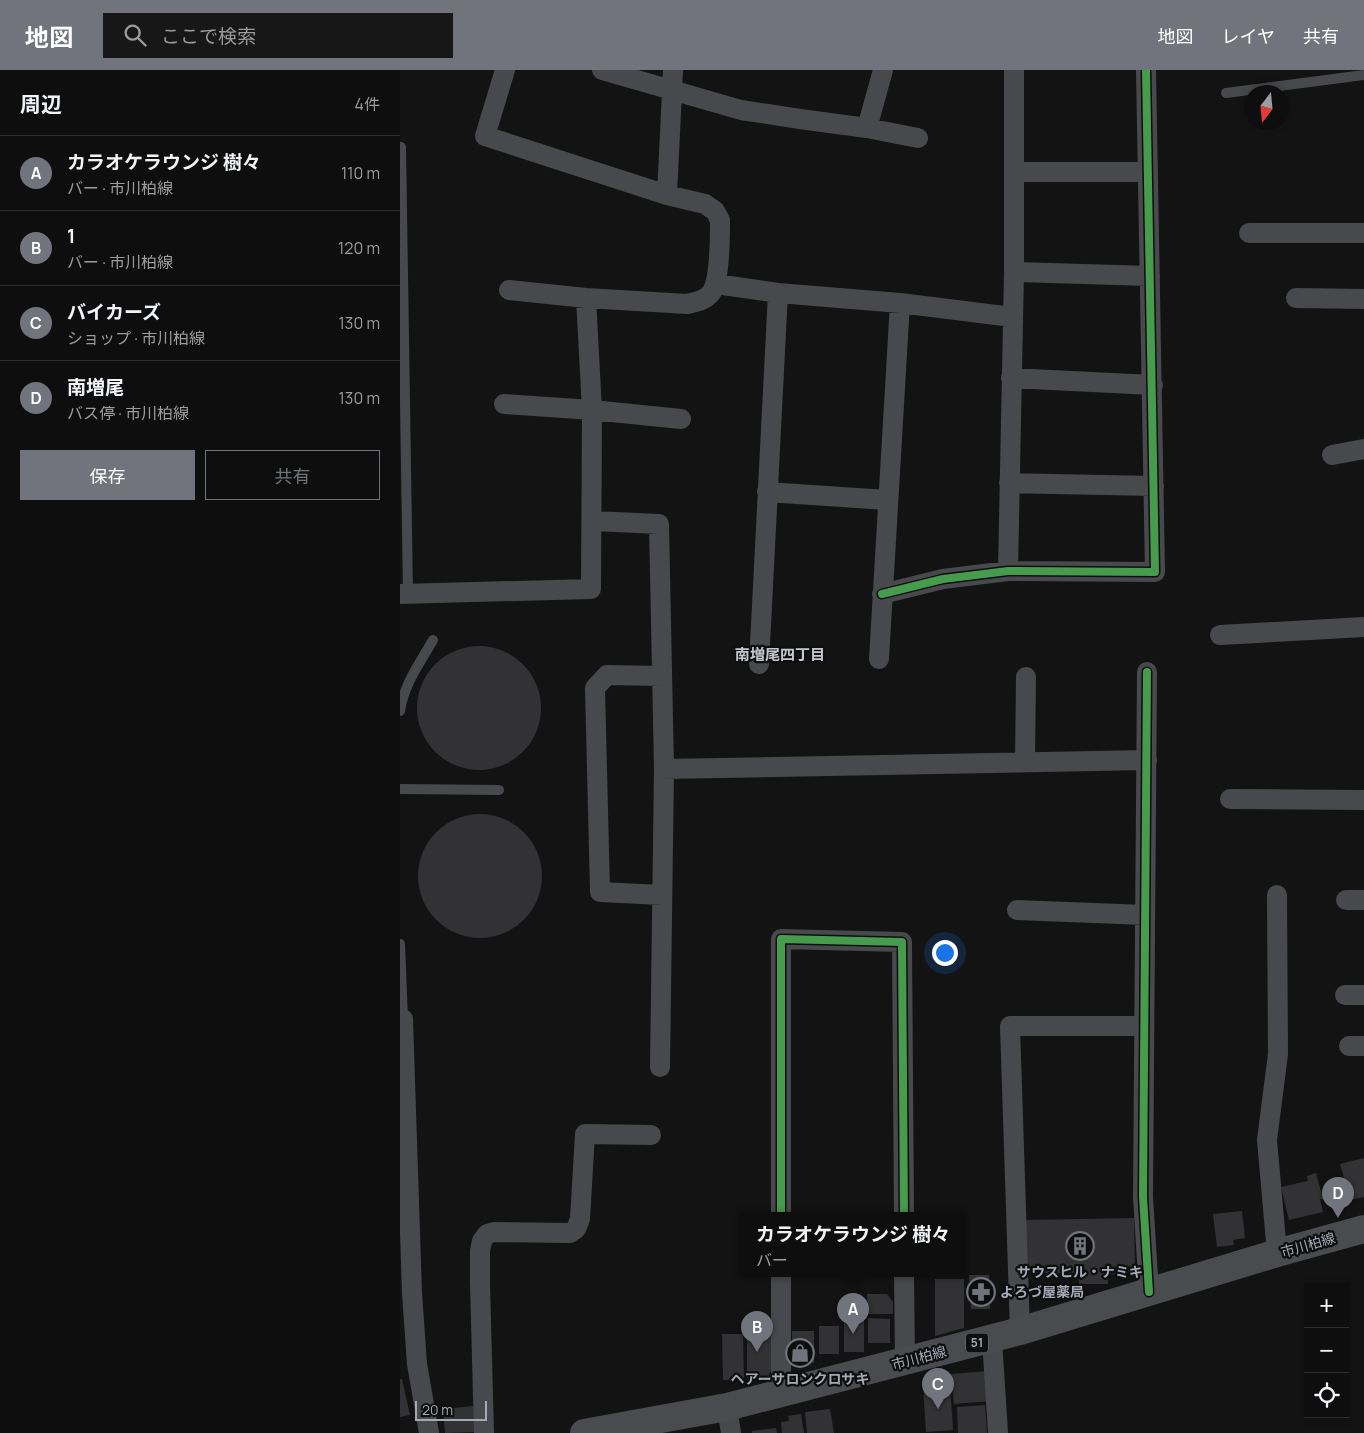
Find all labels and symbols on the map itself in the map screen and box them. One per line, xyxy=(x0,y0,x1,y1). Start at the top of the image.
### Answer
north arrow xyxy=(1244,85,1289,130)
district label: 南増尾四丁目 xyxy=(735,644,825,665)
your location xyxy=(932,940,958,966)
pin: D xyxy=(1322,1177,1354,1218)
street label: 市川柏線 xyxy=(1278,1228,1337,1261)
building icon: サウスヒル・ナミキ xyxy=(1065,1231,1095,1261)
place label: サウスヒル・ナミキ xyxy=(1017,1262,1143,1281)
pharmacy icon: よろづ屋薬局 xyxy=(966,1277,996,1307)
place label: よろづ屋薬局 xyxy=(1000,1282,1084,1301)
pin: A xyxy=(837,1293,869,1334)
pin: B xyxy=(741,1311,773,1352)
road number: 51 xyxy=(966,1334,988,1352)
shop icon: ヘアーサロンクロサキ xyxy=(785,1338,815,1368)
street label: 市川柏線 xyxy=(889,1341,948,1374)
pin: C xyxy=(922,1368,954,1409)
place label: ヘアーサロンクロサキ xyxy=(731,1369,869,1388)
scale bar xyxy=(415,1398,488,1421)

